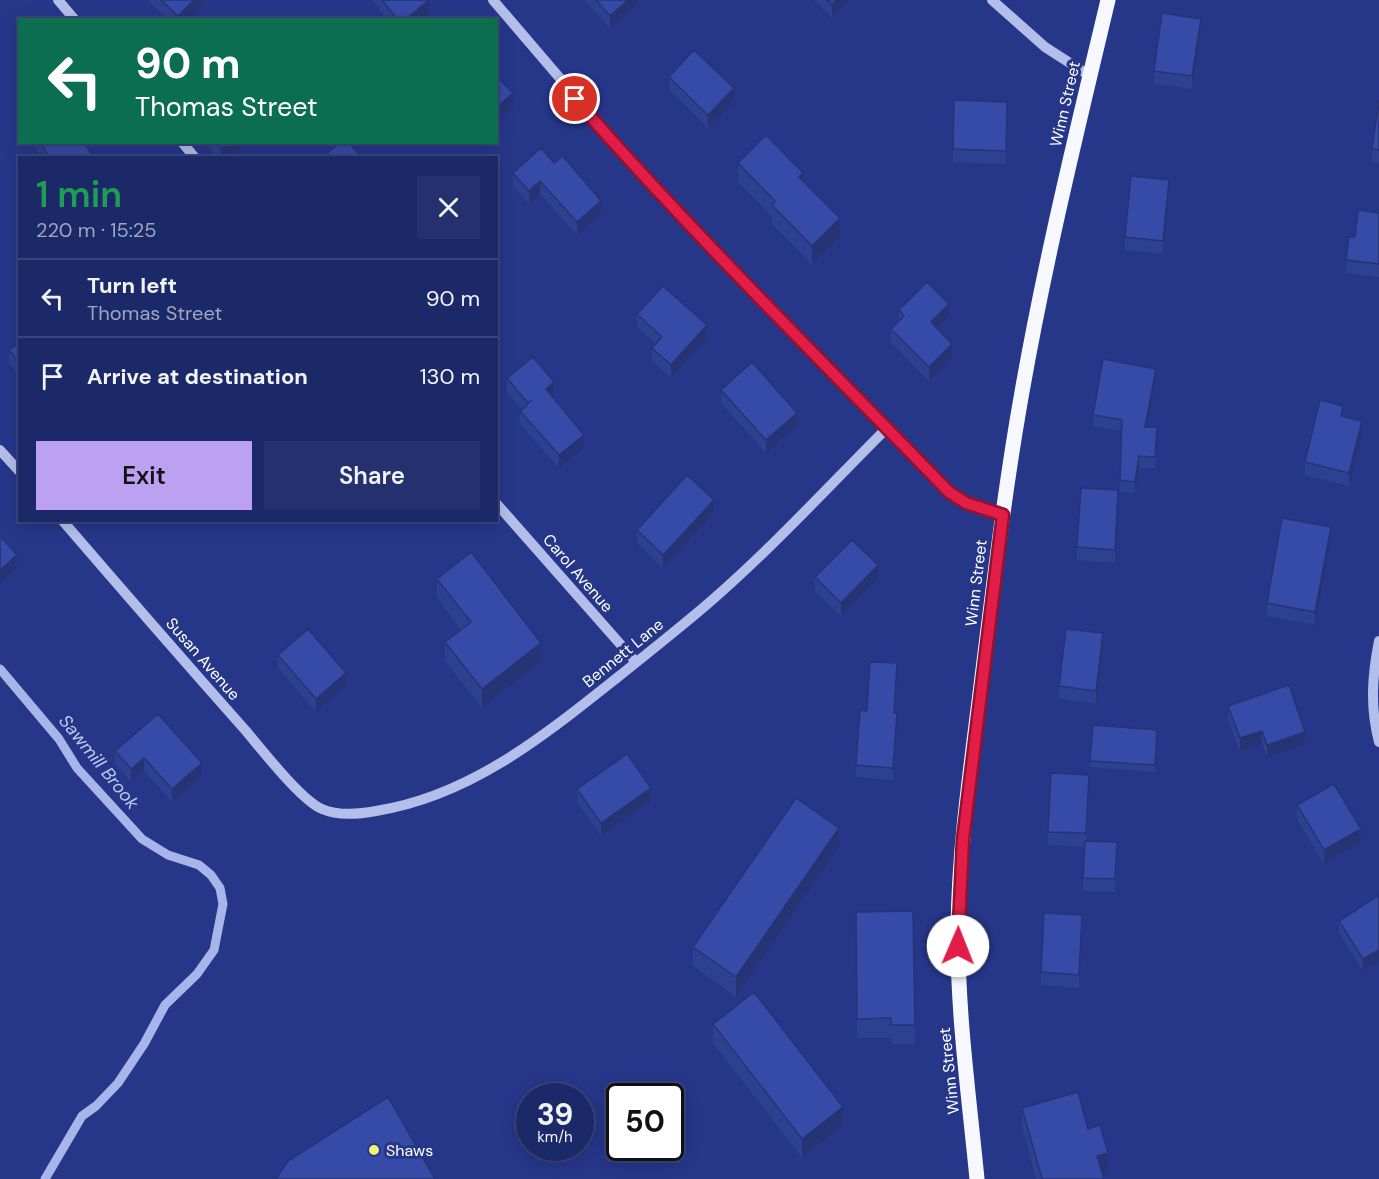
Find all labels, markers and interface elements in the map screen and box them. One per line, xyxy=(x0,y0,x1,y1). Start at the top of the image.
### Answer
text: 90 m xyxy=(135,36,241,91)
icon: left xyxy=(36,42,114,120)
street label: Winn Street xyxy=(1045,59,1085,149)
pin xyxy=(549,73,600,124)
icon: arrive xyxy=(558,82,591,115)
text: Thomas Street xyxy=(135,89,318,124)
text: 1 min xyxy=(36,171,122,218)
button: close xyxy=(417,176,480,239)
text: 220 m · 15:25 xyxy=(36,217,156,243)
text: Turn left xyxy=(87,271,177,300)
icon: left xyxy=(36,282,69,315)
text: 90 m xyxy=(426,284,480,313)
text: Thomas Street xyxy=(87,300,222,326)
icon: arrive xyxy=(36,360,69,393)
text: Arrive at destination xyxy=(87,362,308,391)
text: 130 m xyxy=(420,362,480,391)
button: Exit xyxy=(36,441,252,510)
button: Share xyxy=(264,441,480,510)
street label: Carol Avenue xyxy=(538,529,618,617)
street label: Winn Street xyxy=(960,538,992,628)
street label: Susan Avenue xyxy=(161,613,245,705)
street label: Bennett Lane xyxy=(578,614,668,692)
water label: Sawmill Brook xyxy=(53,710,145,815)
position arrow xyxy=(926,914,990,978)
street label: Winn Street xyxy=(934,1026,964,1116)
speed limit sign: 50 xyxy=(606,1083,684,1161)
text: 39 xyxy=(537,1095,573,1134)
text: km/h xyxy=(537,1127,573,1147)
place label: Shaws xyxy=(386,1140,433,1161)
marker: Shaws xyxy=(367,1143,381,1157)

